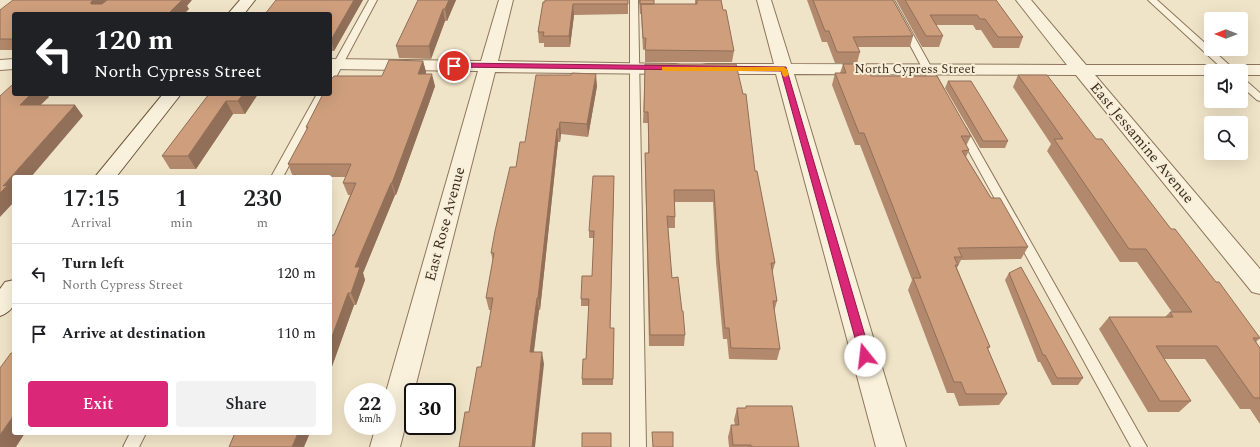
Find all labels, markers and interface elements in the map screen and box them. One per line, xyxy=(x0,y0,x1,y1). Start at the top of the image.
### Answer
north arrow xyxy=(1204,12,1248,56)
map controls xyxy=(1204,12,1248,160)
text: 120 m xyxy=(94,19,173,62)
icon: left xyxy=(28,28,80,80)
pin xyxy=(437,49,471,83)
icon: arrive xyxy=(443,55,465,77)
text: North Cypress Street xyxy=(94,58,261,85)
street label: North Cypress Street xyxy=(855,59,976,79)
button: sound xyxy=(1204,64,1248,108)
street label: East Jessamine Avenue xyxy=(1084,77,1200,209)
button: search xyxy=(1204,116,1248,160)
street label: East Rose Avenue xyxy=(419,164,471,284)
text: 17:15 xyxy=(62,181,120,217)
text: 1 xyxy=(175,181,188,217)
text: 230 xyxy=(243,181,282,217)
text: Arrival xyxy=(71,213,111,233)
text: min xyxy=(170,213,193,233)
text: m xyxy=(257,213,268,233)
text: Turn left xyxy=(62,252,124,275)
text: 120 m xyxy=(277,262,316,285)
icon: left xyxy=(28,263,50,285)
text: North Cypress Street xyxy=(62,275,183,295)
text: Arrive at destination xyxy=(62,322,206,345)
text: 110 m xyxy=(277,322,316,345)
icon: arrive xyxy=(28,323,50,345)
position arrow xyxy=(844,335,886,377)
button: Exit xyxy=(28,381,168,427)
button: Share xyxy=(176,381,316,427)
speed limit sign: 30 xyxy=(404,383,456,435)
text: 22 xyxy=(359,389,381,419)
text: km/h xyxy=(359,411,381,427)

